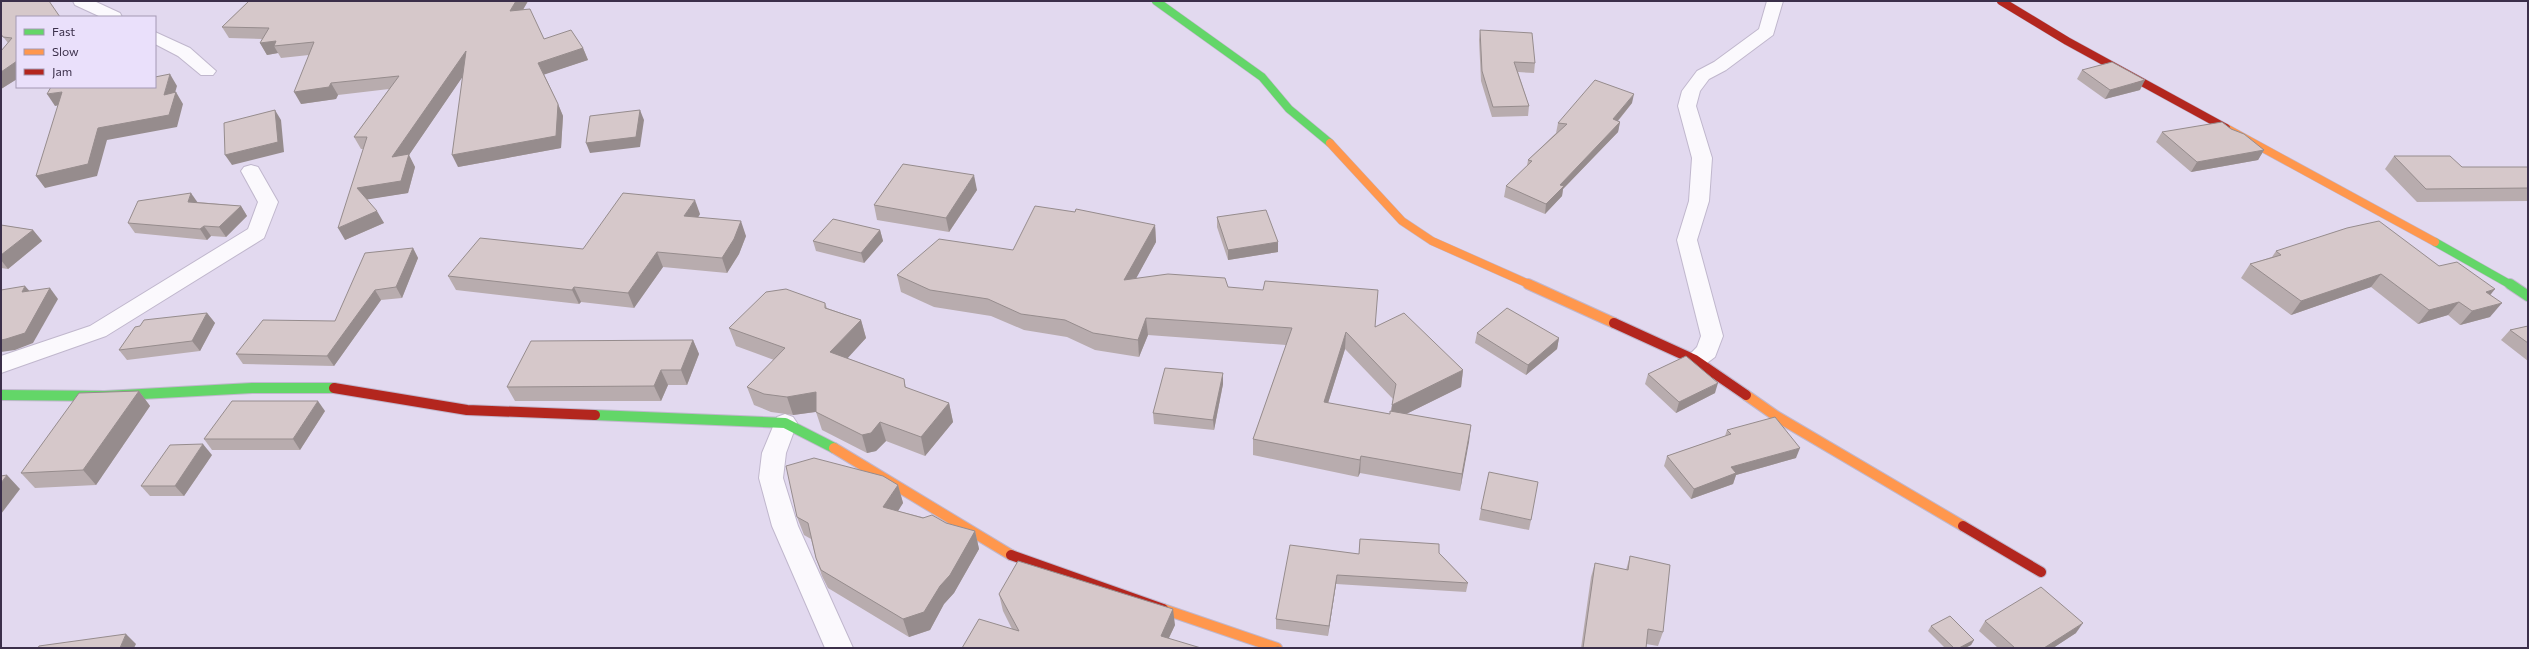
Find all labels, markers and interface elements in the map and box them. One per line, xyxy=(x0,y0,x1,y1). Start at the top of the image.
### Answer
legend xyxy=(16,16,156,88)
text: Fast xyxy=(52,24,75,38)
text: Slow xyxy=(52,44,79,58)
text: Jam xyxy=(52,64,72,79)

